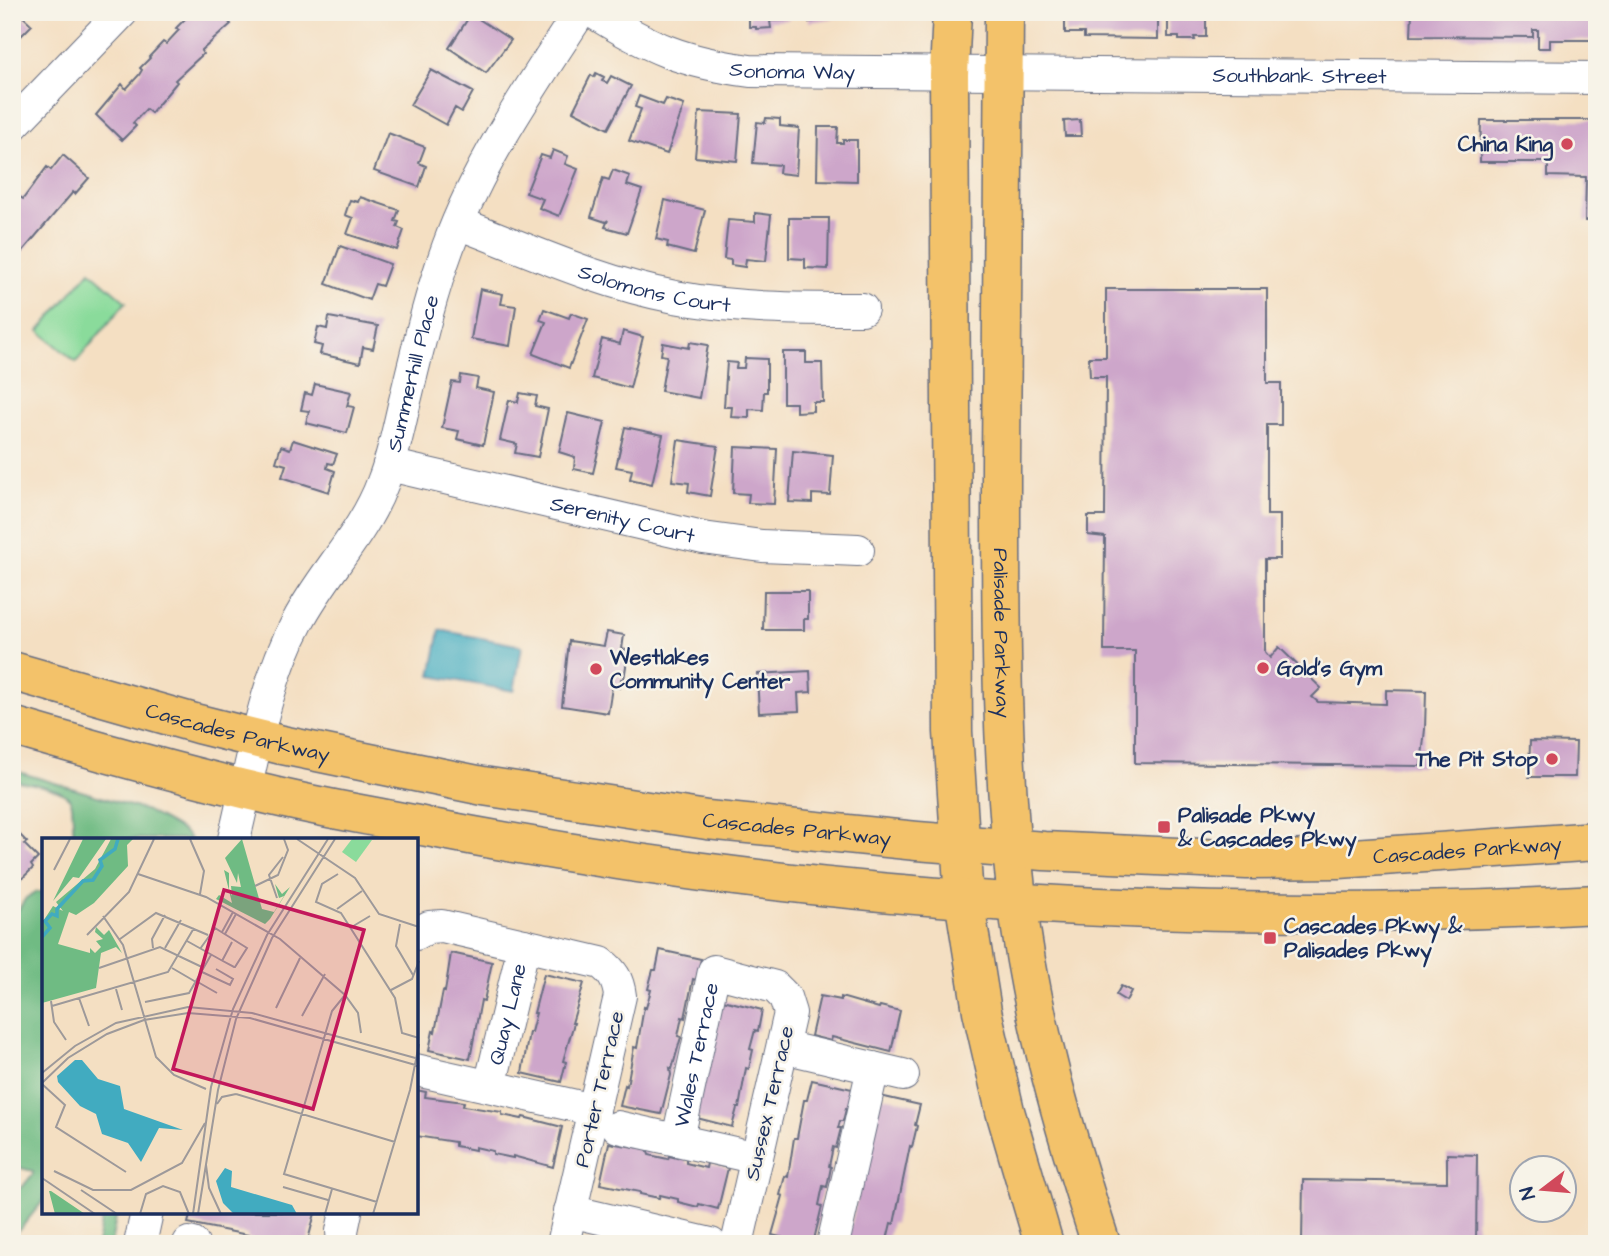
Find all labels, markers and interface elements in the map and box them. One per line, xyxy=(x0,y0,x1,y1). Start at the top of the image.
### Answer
street label: Sonoma Way xyxy=(728,54,856,89)
street label: Southbank Street xyxy=(1212,61,1387,91)
place label: China King xyxy=(1458,130,1553,161)
marker: China King xyxy=(1559,136,1575,152)
street label: Solomons Court xyxy=(574,257,732,320)
street label: Summerhill Place xyxy=(380,292,447,455)
street label: Serenity Court xyxy=(548,489,698,551)
street label: Palisade Parkway xyxy=(986,548,1018,719)
place label: Westlakes Community Center xyxy=(609,643,791,699)
place label: Gold's Gym xyxy=(1277,654,1383,686)
marker: Gold's Gym xyxy=(1255,660,1271,676)
marker: Westlakes Community Center xyxy=(588,661,604,677)
street label: Cascades Parkway xyxy=(142,696,333,771)
place label: The Pit Stop xyxy=(1415,745,1538,775)
marker: The Pit Stop xyxy=(1544,751,1560,767)
place label: Palisade Pkwy & Cascades Pkwy xyxy=(1177,801,1357,857)
street label: Cascades Parkway xyxy=(701,806,893,855)
marker: Palisade Pkwy & Cascades Pkwy xyxy=(1156,819,1172,835)
street label: Cascades Parkway xyxy=(1372,829,1563,872)
inset map xyxy=(42,838,418,1214)
place label: Cascades Pkwy & Palisades Pkwy xyxy=(1284,912,1463,968)
marker: Cascades Pkwy & Palisades Pkwy xyxy=(1262,930,1278,946)
street label: Quay Lane xyxy=(482,961,534,1068)
street label: Wales Terrace xyxy=(667,980,726,1130)
street label: Porter Terrace xyxy=(567,1008,632,1170)
street label: Sussex Terrace xyxy=(738,1023,801,1183)
north arrow xyxy=(1508,1154,1578,1224)
text: N xyxy=(1513,1184,1543,1203)

